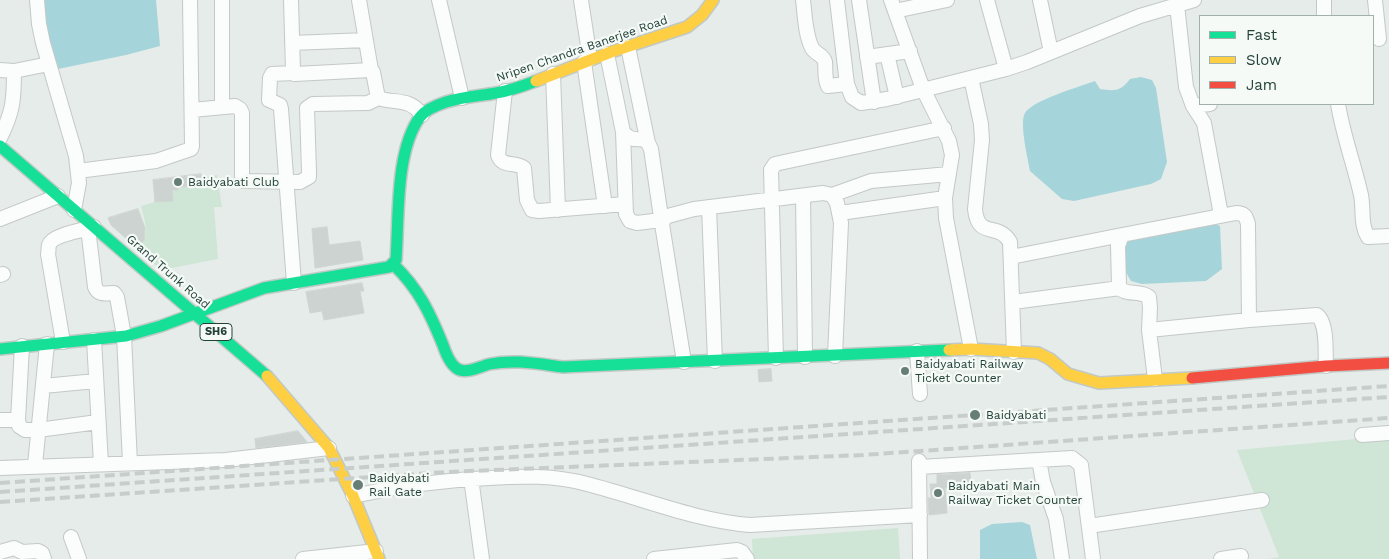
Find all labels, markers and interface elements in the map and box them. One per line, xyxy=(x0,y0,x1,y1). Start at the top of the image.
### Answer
street label: Nripen Chandra Banerjee Road xyxy=(495,13,669,85)
legend xyxy=(1199,15,1374,105)
text: Fast xyxy=(1246,26,1277,44)
text: Slow xyxy=(1246,51,1282,69)
text: Jam xyxy=(1246,76,1277,94)
place label: Baidyabati Club xyxy=(188,175,279,189)
marker: Baidyabati Club xyxy=(172,176,184,188)
street label: Grand Trunk Road xyxy=(123,232,213,312)
road number: SH6 xyxy=(200,324,232,341)
place label: Baidyabati Railway Ticket Counter xyxy=(915,357,1024,385)
marker: Baidyabati Railway Ticket Counter xyxy=(899,365,911,377)
marker: Baidyabati xyxy=(968,408,982,422)
place label: Baidyabati xyxy=(986,408,1046,422)
place label: Baidyabati Rail Gate xyxy=(369,471,429,499)
marker: Baidyabati Rail Gate xyxy=(351,478,365,492)
place label: Baidyabati Main Railway Ticket Counter xyxy=(948,479,1083,507)
marker: Baidyabati Main Railway Ticket Counter xyxy=(932,487,944,499)

